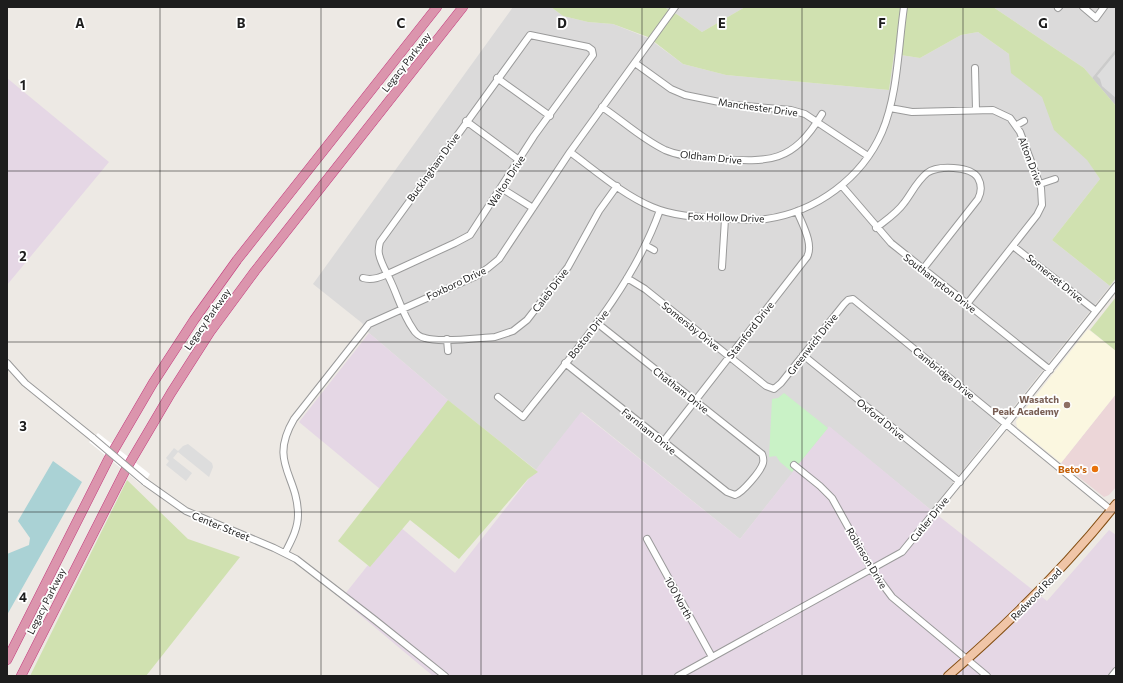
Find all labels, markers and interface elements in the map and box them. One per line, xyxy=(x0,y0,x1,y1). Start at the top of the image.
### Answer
text: A xyxy=(75,15,85,31)
text: B xyxy=(237,15,246,31)
text: C xyxy=(397,15,406,31)
text: D xyxy=(557,15,567,31)
text: E xyxy=(718,15,726,31)
text: F xyxy=(878,15,886,31)
text: G xyxy=(1038,15,1048,31)
street label: Legacy Parkway xyxy=(379,30,433,94)
text: 1 xyxy=(20,77,26,93)
street label: Manchester Drive xyxy=(717,95,799,119)
street label: Buckingham Drive xyxy=(404,130,462,204)
street label: Alton Drive xyxy=(1016,135,1046,187)
street label: Oldham Drive xyxy=(679,148,743,166)
street label: Walton Drive xyxy=(485,153,527,209)
street label: Fox Hollow Drive xyxy=(687,210,765,224)
text: 2 xyxy=(19,248,27,264)
street label: Southampton Drive xyxy=(901,251,979,315)
street label: Somerset Drive xyxy=(1024,251,1086,305)
street label: Foxboro Drive xyxy=(424,264,488,302)
street label: Caleb Drive xyxy=(530,266,570,314)
street label: Legacy Parkway xyxy=(181,286,233,352)
street label: Somersby Drive xyxy=(660,299,722,353)
street label: Stamford Drive xyxy=(724,299,776,361)
street label: Boston Drive xyxy=(565,307,611,361)
street label: Greenwich Drive xyxy=(784,311,840,377)
street label: Cambridge Drive xyxy=(911,345,977,401)
street label: Chatham Drive xyxy=(651,364,711,416)
place label: Wasatch Peak Academy xyxy=(992,393,1060,417)
street label: Oxford Drive xyxy=(854,396,908,442)
marker: Wasatch Peak Academy xyxy=(1062,400,1072,410)
street label: Farnham Drive xyxy=(619,405,679,457)
text: 3 xyxy=(19,418,27,434)
place label: Beto's xyxy=(1058,463,1087,475)
marker: Beto's xyxy=(1090,464,1100,474)
street label: Cutler Drive xyxy=(907,494,951,544)
street label: Center Street xyxy=(190,509,252,543)
street label: Robinson Drive xyxy=(844,525,890,591)
street label: Redwood Road xyxy=(1008,565,1064,623)
street label: Legacy Parkway xyxy=(24,566,68,636)
street label: 100 North xyxy=(662,575,696,621)
text: 4 xyxy=(19,589,27,605)

